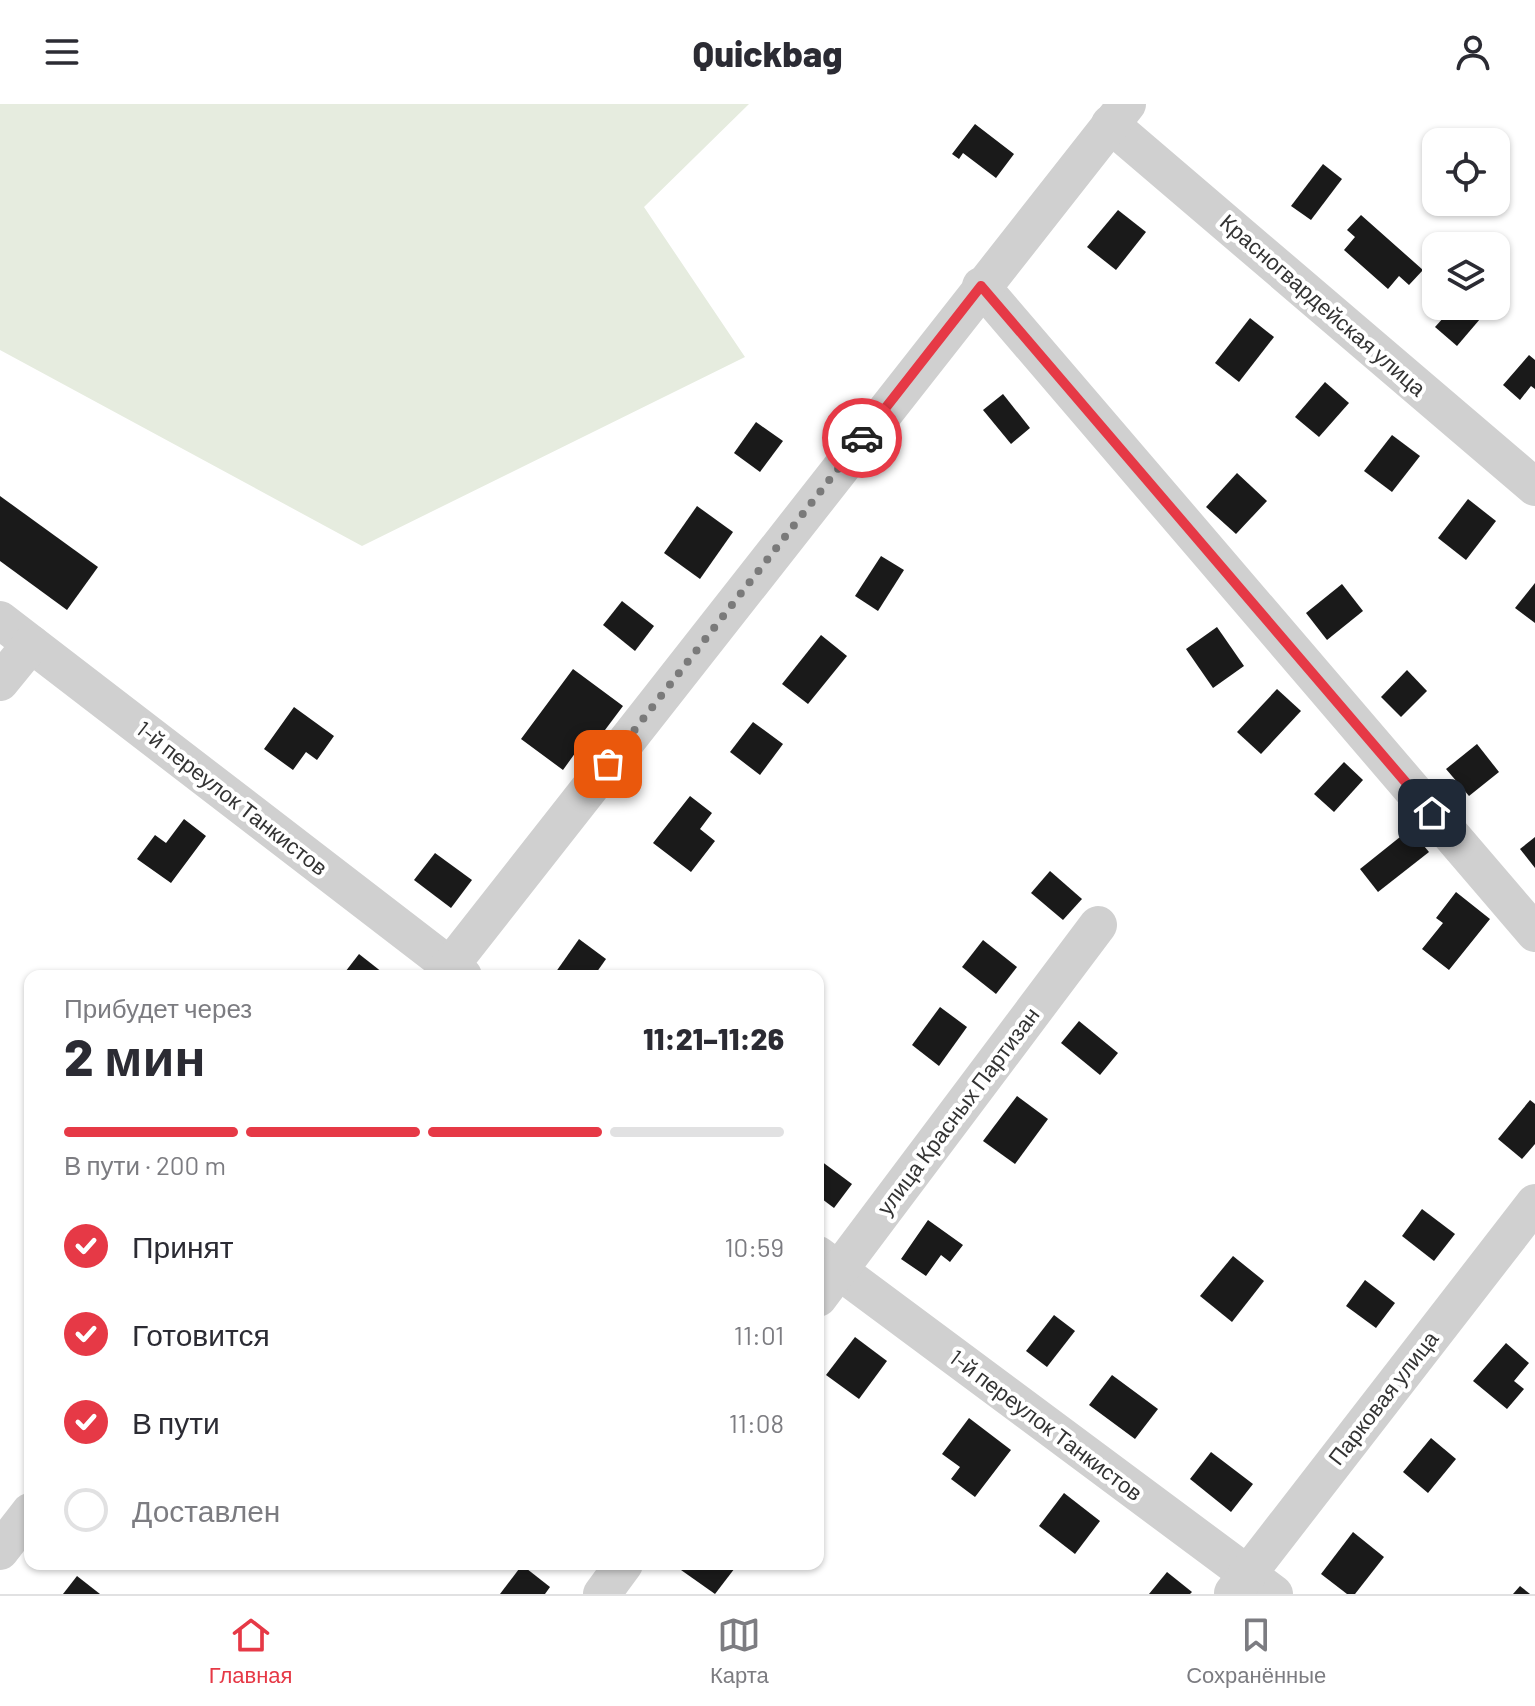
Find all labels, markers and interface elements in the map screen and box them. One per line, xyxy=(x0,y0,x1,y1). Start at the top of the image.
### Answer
icon: menu xyxy=(40,30,84,74)
icon: person xyxy=(1451,30,1495,74)
text: Quickbag xyxy=(693,31,842,74)
map controls xyxy=(1422,128,1510,320)
button: locate xyxy=(1422,128,1510,216)
street label: Красногвардейская улица xyxy=(1215,208,1432,402)
button: layers xyxy=(1422,232,1510,320)
courier xyxy=(822,398,902,478)
icon: car xyxy=(840,416,884,460)
street label: 1-й переулок Танкистов xyxy=(131,715,333,881)
pin xyxy=(574,730,642,798)
icon: bag xyxy=(586,742,630,786)
pin xyxy=(1398,779,1466,847)
icon: home xyxy=(1410,791,1454,835)
text: Прибудет через xyxy=(64,992,252,1023)
street label: улица Красных Партизан xyxy=(871,1001,1045,1220)
text: 11:21–11:26 xyxy=(643,1020,784,1056)
text: 2 мин xyxy=(64,1024,206,1086)
text: В пути · 200 m xyxy=(64,1149,226,1180)
icon: check xyxy=(64,1224,108,1268)
text: Принят xyxy=(132,1228,234,1264)
text: 10:59 xyxy=(724,1231,784,1262)
icon: check xyxy=(64,1312,108,1356)
text: Готовится xyxy=(132,1316,270,1352)
text: 11:01 xyxy=(734,1319,784,1350)
street label: Парковая улица xyxy=(1322,1325,1444,1470)
street label: 1-й переулок Танкистов xyxy=(944,1343,1148,1506)
icon: check xyxy=(64,1400,108,1444)
text: В пути xyxy=(132,1404,220,1440)
text: 11:08 xyxy=(729,1407,784,1438)
text: Доставлен xyxy=(132,1492,280,1528)
tab: Главная xyxy=(209,1613,292,1689)
tab: Карта xyxy=(710,1613,769,1689)
tab: Сохранённые xyxy=(1186,1613,1326,1689)

